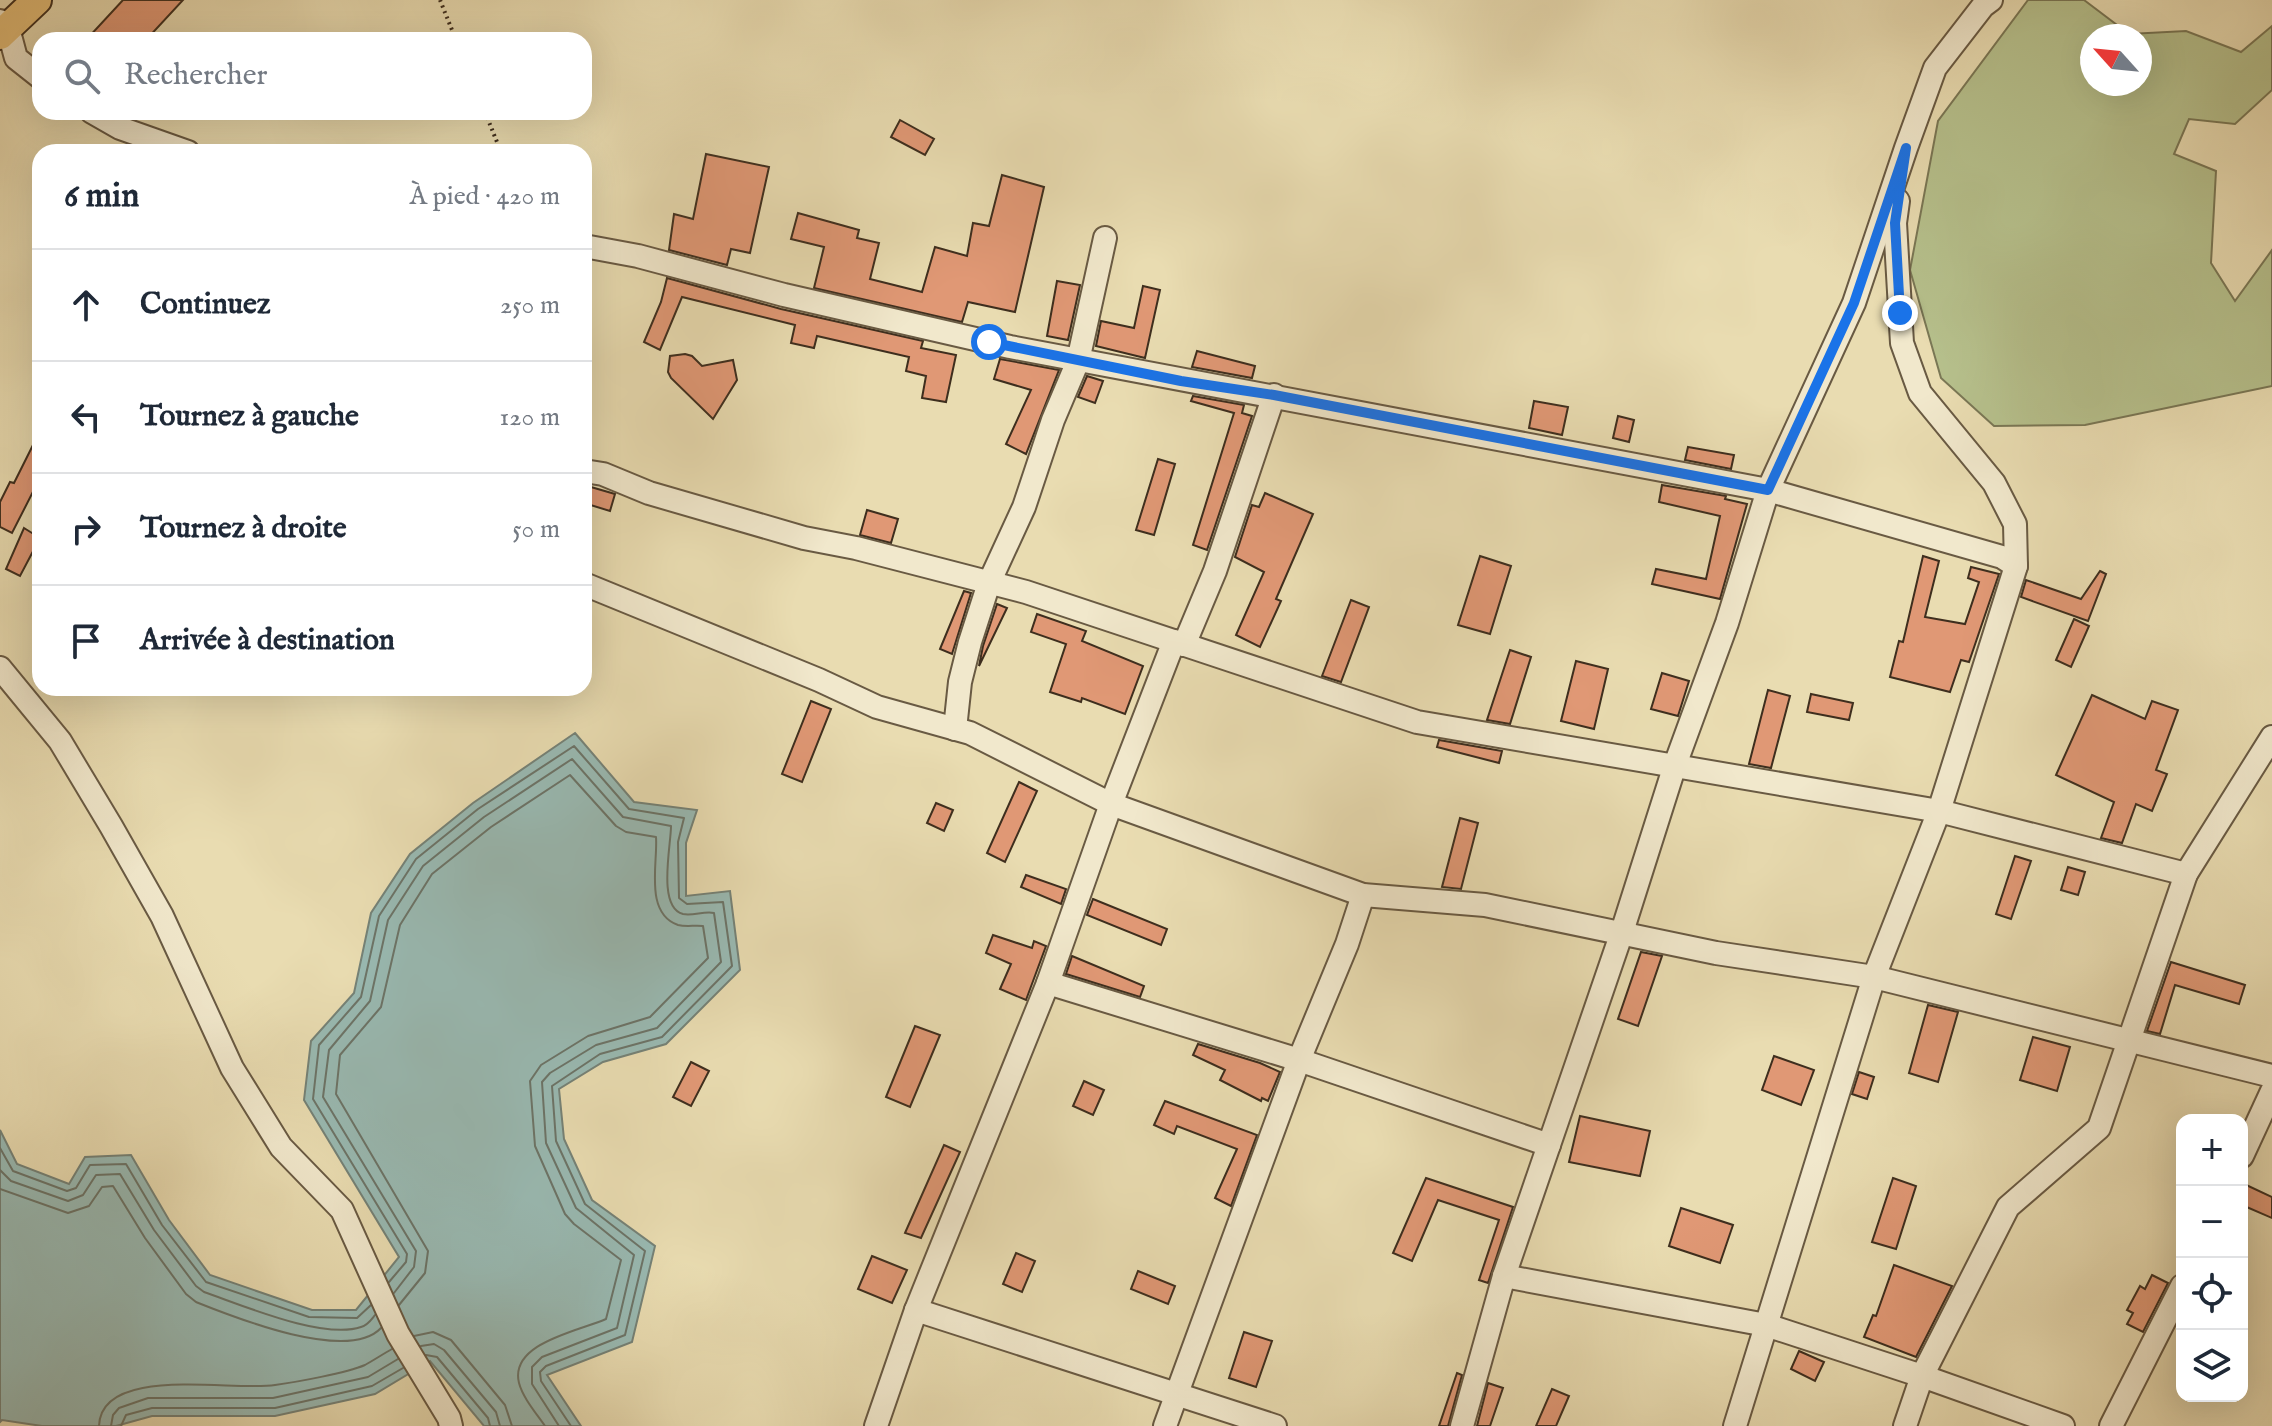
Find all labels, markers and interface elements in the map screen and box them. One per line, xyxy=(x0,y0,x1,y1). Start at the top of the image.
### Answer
north arrow xyxy=(2080,24,2152,96)
search box xyxy=(32,32,592,120)
icon: search xyxy=(60,54,104,98)
text: Rechercher xyxy=(124,57,268,95)
text: 6 min xyxy=(64,175,139,218)
text: À pied · 420 m xyxy=(410,180,560,213)
icon: ahead xyxy=(64,283,108,327)
text: Continuez xyxy=(140,286,271,324)
text: 250 m xyxy=(500,289,560,322)
route end xyxy=(1882,295,1918,331)
route start xyxy=(971,324,1007,360)
icon: left xyxy=(64,395,108,439)
text: Tournez à gauche xyxy=(140,398,359,436)
text: 120 m xyxy=(500,401,560,434)
icon: right xyxy=(64,507,108,551)
text: Tournez à droite xyxy=(140,510,347,548)
text: 50 m xyxy=(512,513,560,546)
icon: arrive xyxy=(64,619,108,663)
text: Arrivée à destination xyxy=(140,622,395,660)
map controls xyxy=(2176,1114,2248,1402)
button: + xyxy=(2176,1114,2248,1186)
button: − xyxy=(2176,1186,2248,1258)
button: locate xyxy=(2176,1258,2248,1330)
button: layers xyxy=(2176,1330,2248,1402)

